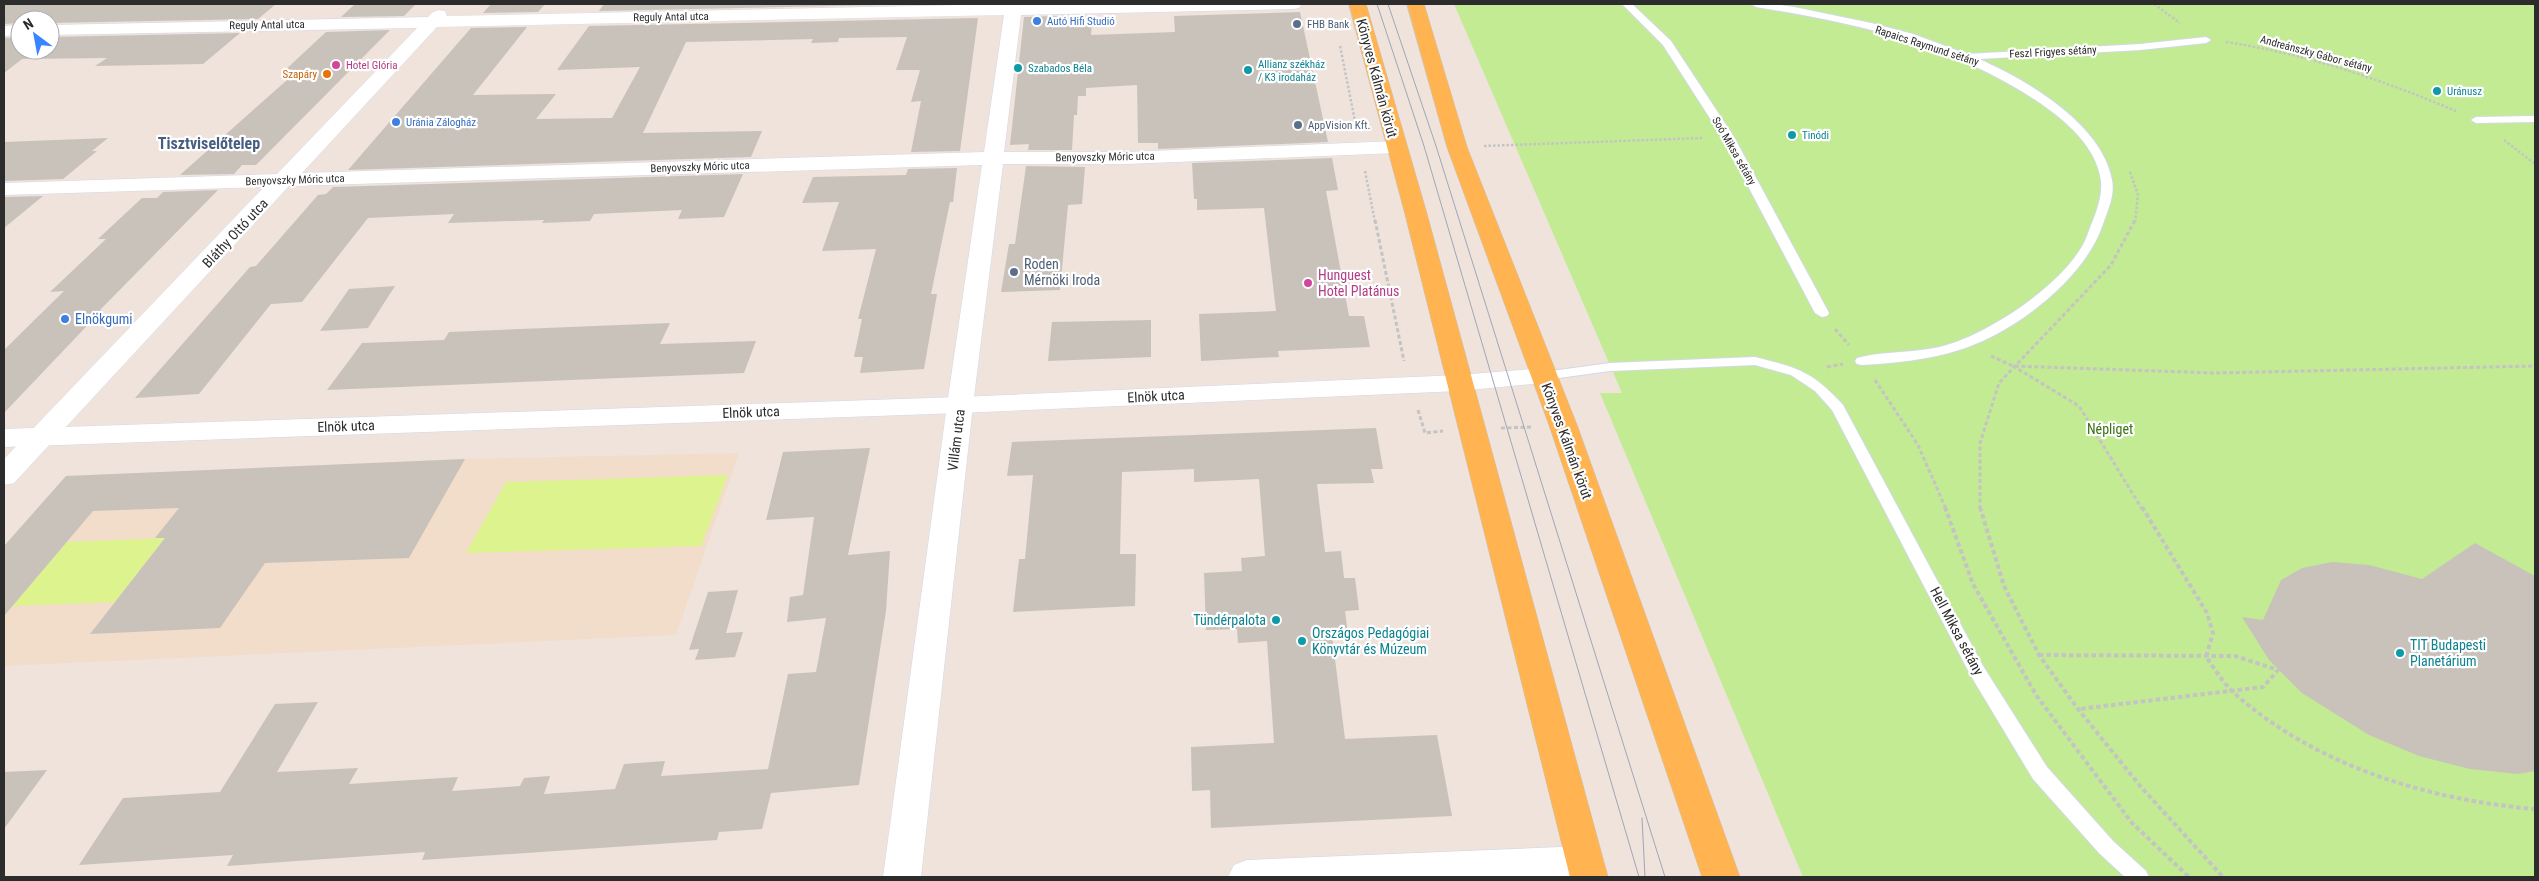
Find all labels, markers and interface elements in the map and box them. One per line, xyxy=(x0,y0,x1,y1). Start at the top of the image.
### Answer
north arrow xyxy=(10,10,60,60)
street label: Reguly Antal utca xyxy=(633,10,709,24)
text: N xyxy=(20,15,36,33)
marker: Autó Hifi Studió xyxy=(1031,15,1043,27)
place label: Autó Hifi Studió xyxy=(1047,15,1115,28)
street label: Könyves Kálmán körút xyxy=(1353,17,1401,139)
street label: Reguly Antal utca xyxy=(229,18,305,32)
marker: FHB Bank xyxy=(1291,18,1303,30)
place label: FHB Bank xyxy=(1307,18,1349,31)
street label: Rapaics Raymund sétány xyxy=(1874,23,1981,69)
street label: Andreánszky Gábor sétány xyxy=(2259,33,2374,75)
street label: Feszl Frigyes sétány xyxy=(2009,43,2097,61)
place label: Allianz székház / K3 irodaház xyxy=(1258,58,1325,84)
marker: Hotel Glória xyxy=(330,59,342,71)
place label: Hotel Glória xyxy=(346,59,398,72)
marker: Szabados Béla xyxy=(1012,62,1024,74)
place label: Szabados Béla xyxy=(1028,62,1092,75)
marker: Allianz székház / K3 irodaház xyxy=(1242,64,1254,76)
place label: Szapáry xyxy=(282,68,317,81)
marker: Szapáry xyxy=(321,68,333,80)
marker: Uránusz xyxy=(2431,85,2443,97)
place label: Uránusz xyxy=(2447,85,2482,98)
street label: Soó Miksa sétány xyxy=(1709,115,1759,188)
marker: Uránia Zálogház xyxy=(390,116,402,128)
place label: Uránia Zálogház xyxy=(406,116,476,129)
marker: AppVision Kft. xyxy=(1292,119,1304,131)
place label: AppVision Kft. xyxy=(1308,119,1371,132)
marker: Tinódi xyxy=(1786,129,1798,141)
place label: Tinódi xyxy=(1802,129,1829,142)
district label: Tisztviselőtelep xyxy=(158,134,260,153)
street label: Benyovszky Móric utca xyxy=(1055,150,1155,164)
street label: Benyovszky Móric utca xyxy=(650,159,750,175)
street label: Benyovszky Móric utca xyxy=(245,172,345,188)
street label: Bláthy Ottó utca xyxy=(199,195,271,271)
place label: Roden Mérnöki Iroda xyxy=(1024,256,1100,288)
marker: Roden Mérnöki Iroda xyxy=(1008,266,1020,278)
place label: Hunguest Hotel Platánus xyxy=(1318,267,1399,299)
marker: Hunguest Hotel Platánus xyxy=(1302,277,1314,289)
place label: Elnökgumi xyxy=(75,311,133,327)
marker: Elnökgumi xyxy=(59,313,71,325)
street label: Könyves Kálmán körút xyxy=(1539,381,1595,501)
street label: Elnök utca xyxy=(1127,387,1185,405)
street label: Elnök utca xyxy=(722,403,780,421)
street label: Villám utca xyxy=(944,408,968,472)
street label: Elnök utca xyxy=(317,417,375,435)
park label: Népliget xyxy=(2087,421,2133,437)
street label: Hell Miksa sétány xyxy=(1927,584,1987,678)
place label: Tündérpalota xyxy=(1193,612,1266,628)
marker: Tündérpalota xyxy=(1270,614,1282,626)
place label: Országos Pedagógiai Könyvtár és Múzeum xyxy=(1312,625,1429,657)
marker: Országos Pedagógiai Könyvtár és Múzeum xyxy=(1296,635,1308,647)
place label: TIT Budapesti Planetárium xyxy=(2410,637,2486,669)
marker: TIT Budapesti Planetárium xyxy=(2394,647,2406,659)

